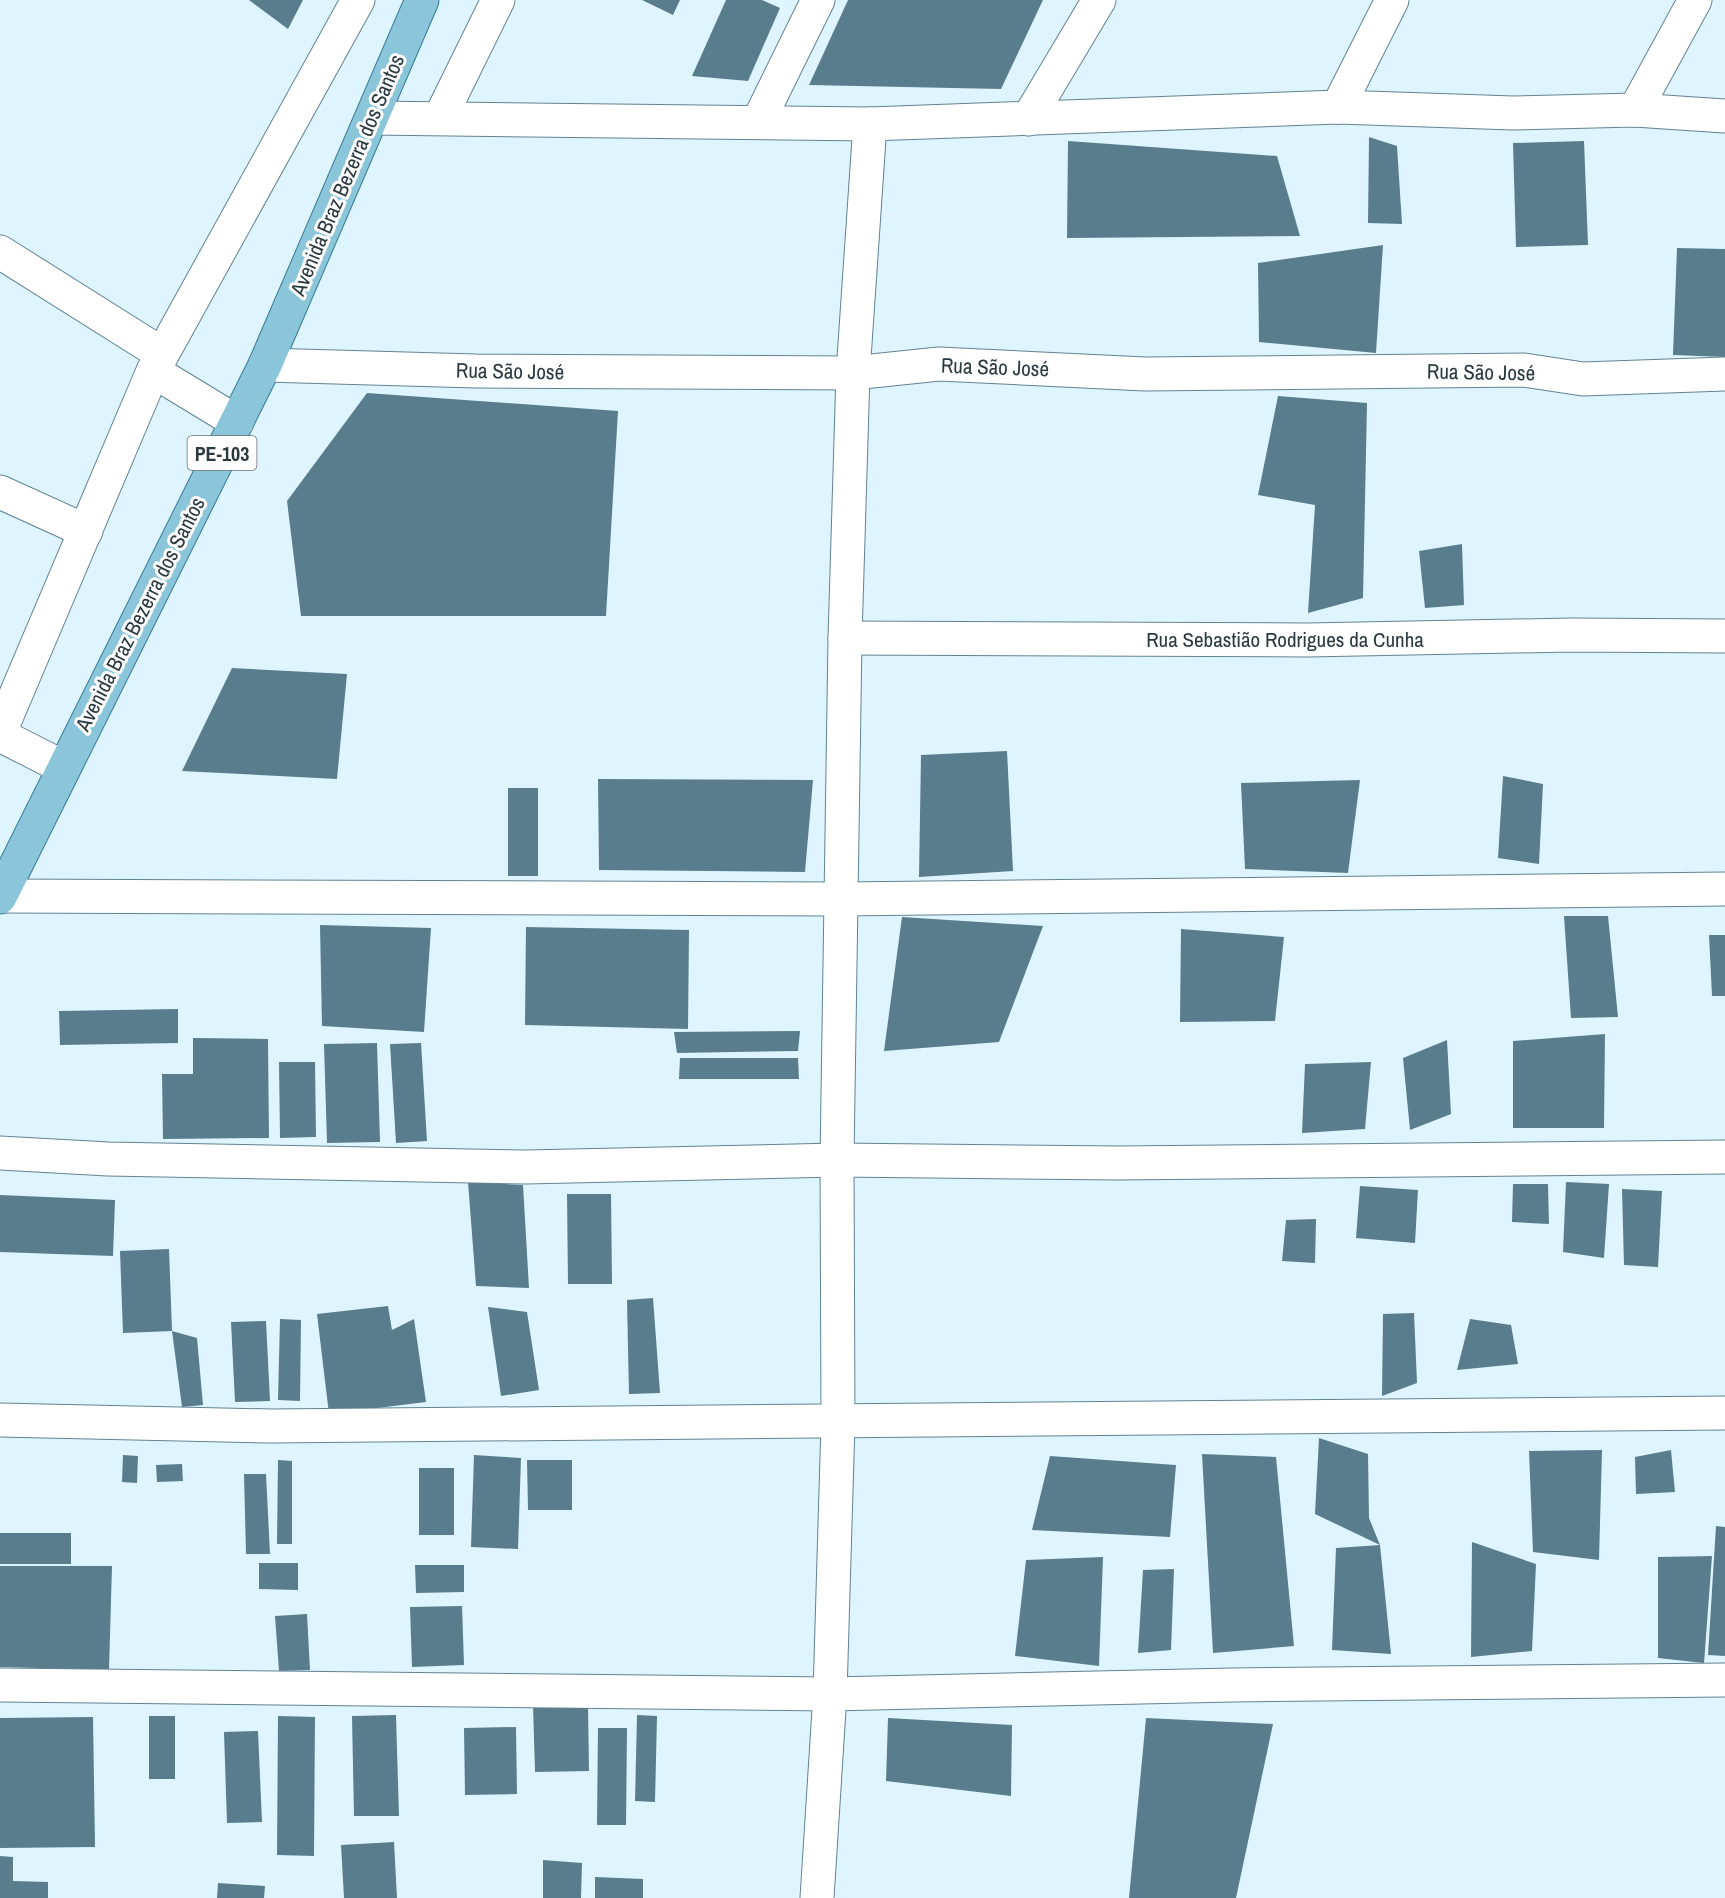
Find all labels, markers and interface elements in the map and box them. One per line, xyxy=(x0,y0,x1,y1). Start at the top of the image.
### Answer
street label: Avenida Braz Bezerra dos Santos xyxy=(283,50,411,301)
street label: Rua São José xyxy=(940,351,1050,383)
street label: Rua São José xyxy=(456,356,564,386)
street label: Rua São José xyxy=(1427,357,1535,387)
road number: PE-103 xyxy=(188,436,256,470)
street label: Avenida Braz Bezerra dos Santos xyxy=(68,492,212,737)
street label: Rua Sebastião Rodrigues da Cunha xyxy=(1146,625,1424,654)

